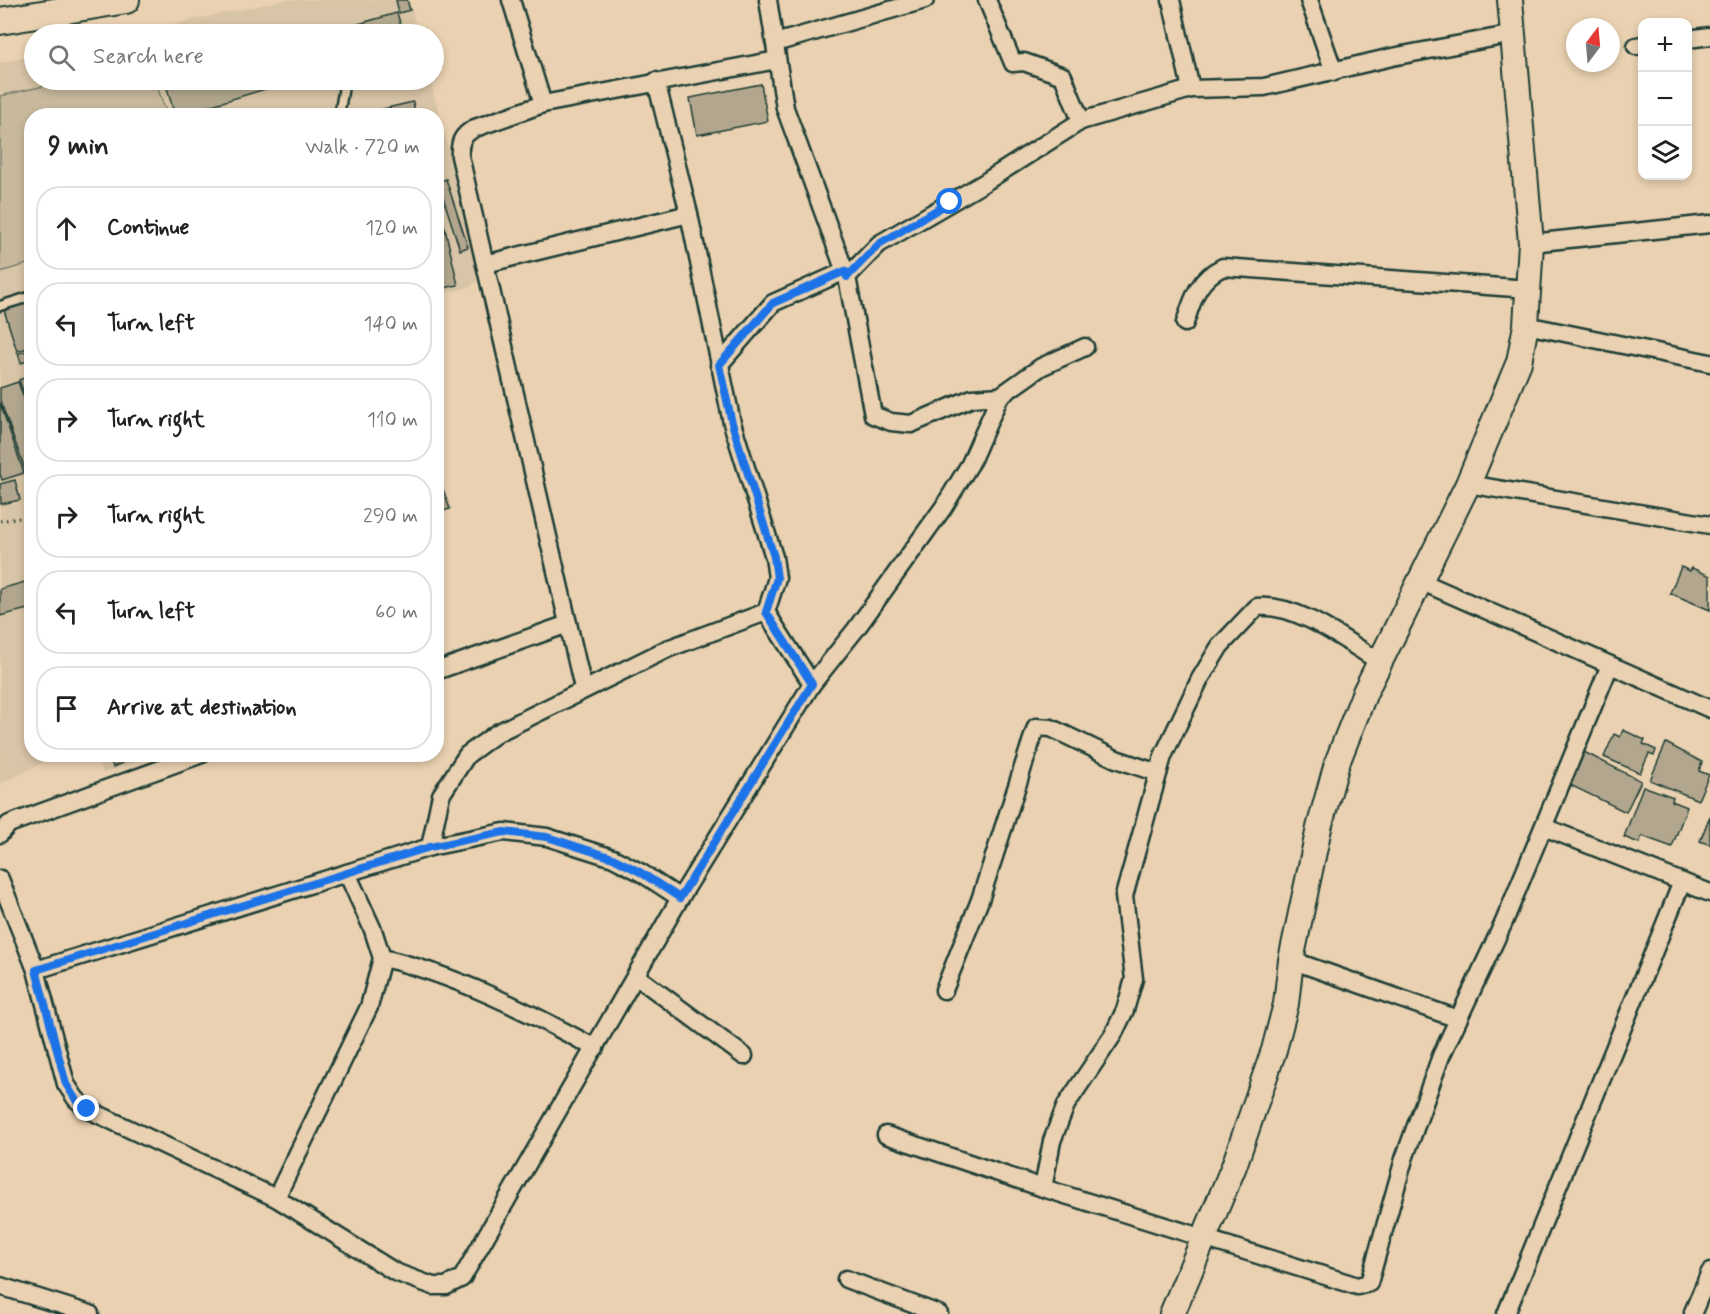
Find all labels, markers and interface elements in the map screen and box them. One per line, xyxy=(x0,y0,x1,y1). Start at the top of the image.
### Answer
north arrow xyxy=(1566,18,1620,72)
map controls xyxy=(1638,18,1692,180)
button: + xyxy=(1638,18,1692,72)
search box xyxy=(24,24,444,90)
icon: search xyxy=(45,41,78,74)
text: Search here xyxy=(93,43,204,71)
button: − xyxy=(1638,72,1692,126)
button: layers xyxy=(1638,126,1692,180)
text: 9 min xyxy=(48,130,109,164)
text: Walk · 720 m xyxy=(305,134,420,161)
route start xyxy=(936,188,962,214)
icon: ahead xyxy=(50,212,83,245)
text: Continue xyxy=(107,214,189,242)
text: 120 m xyxy=(365,215,418,242)
icon: left xyxy=(50,308,83,341)
text: Turn left xyxy=(107,310,195,338)
text: 140 m xyxy=(364,311,418,338)
icon: right xyxy=(50,404,83,437)
text: Turn right xyxy=(107,406,205,434)
text: 110 m xyxy=(367,407,418,434)
icon: right xyxy=(50,500,83,533)
text: Turn right xyxy=(107,502,205,530)
text: 290 m xyxy=(363,503,418,530)
icon: left xyxy=(50,596,83,629)
text: Turn left xyxy=(107,598,195,626)
text: 60 m xyxy=(375,599,418,626)
icon: arrive xyxy=(50,692,83,725)
text: Arrive at destination xyxy=(107,694,297,722)
route end xyxy=(73,1095,99,1121)

